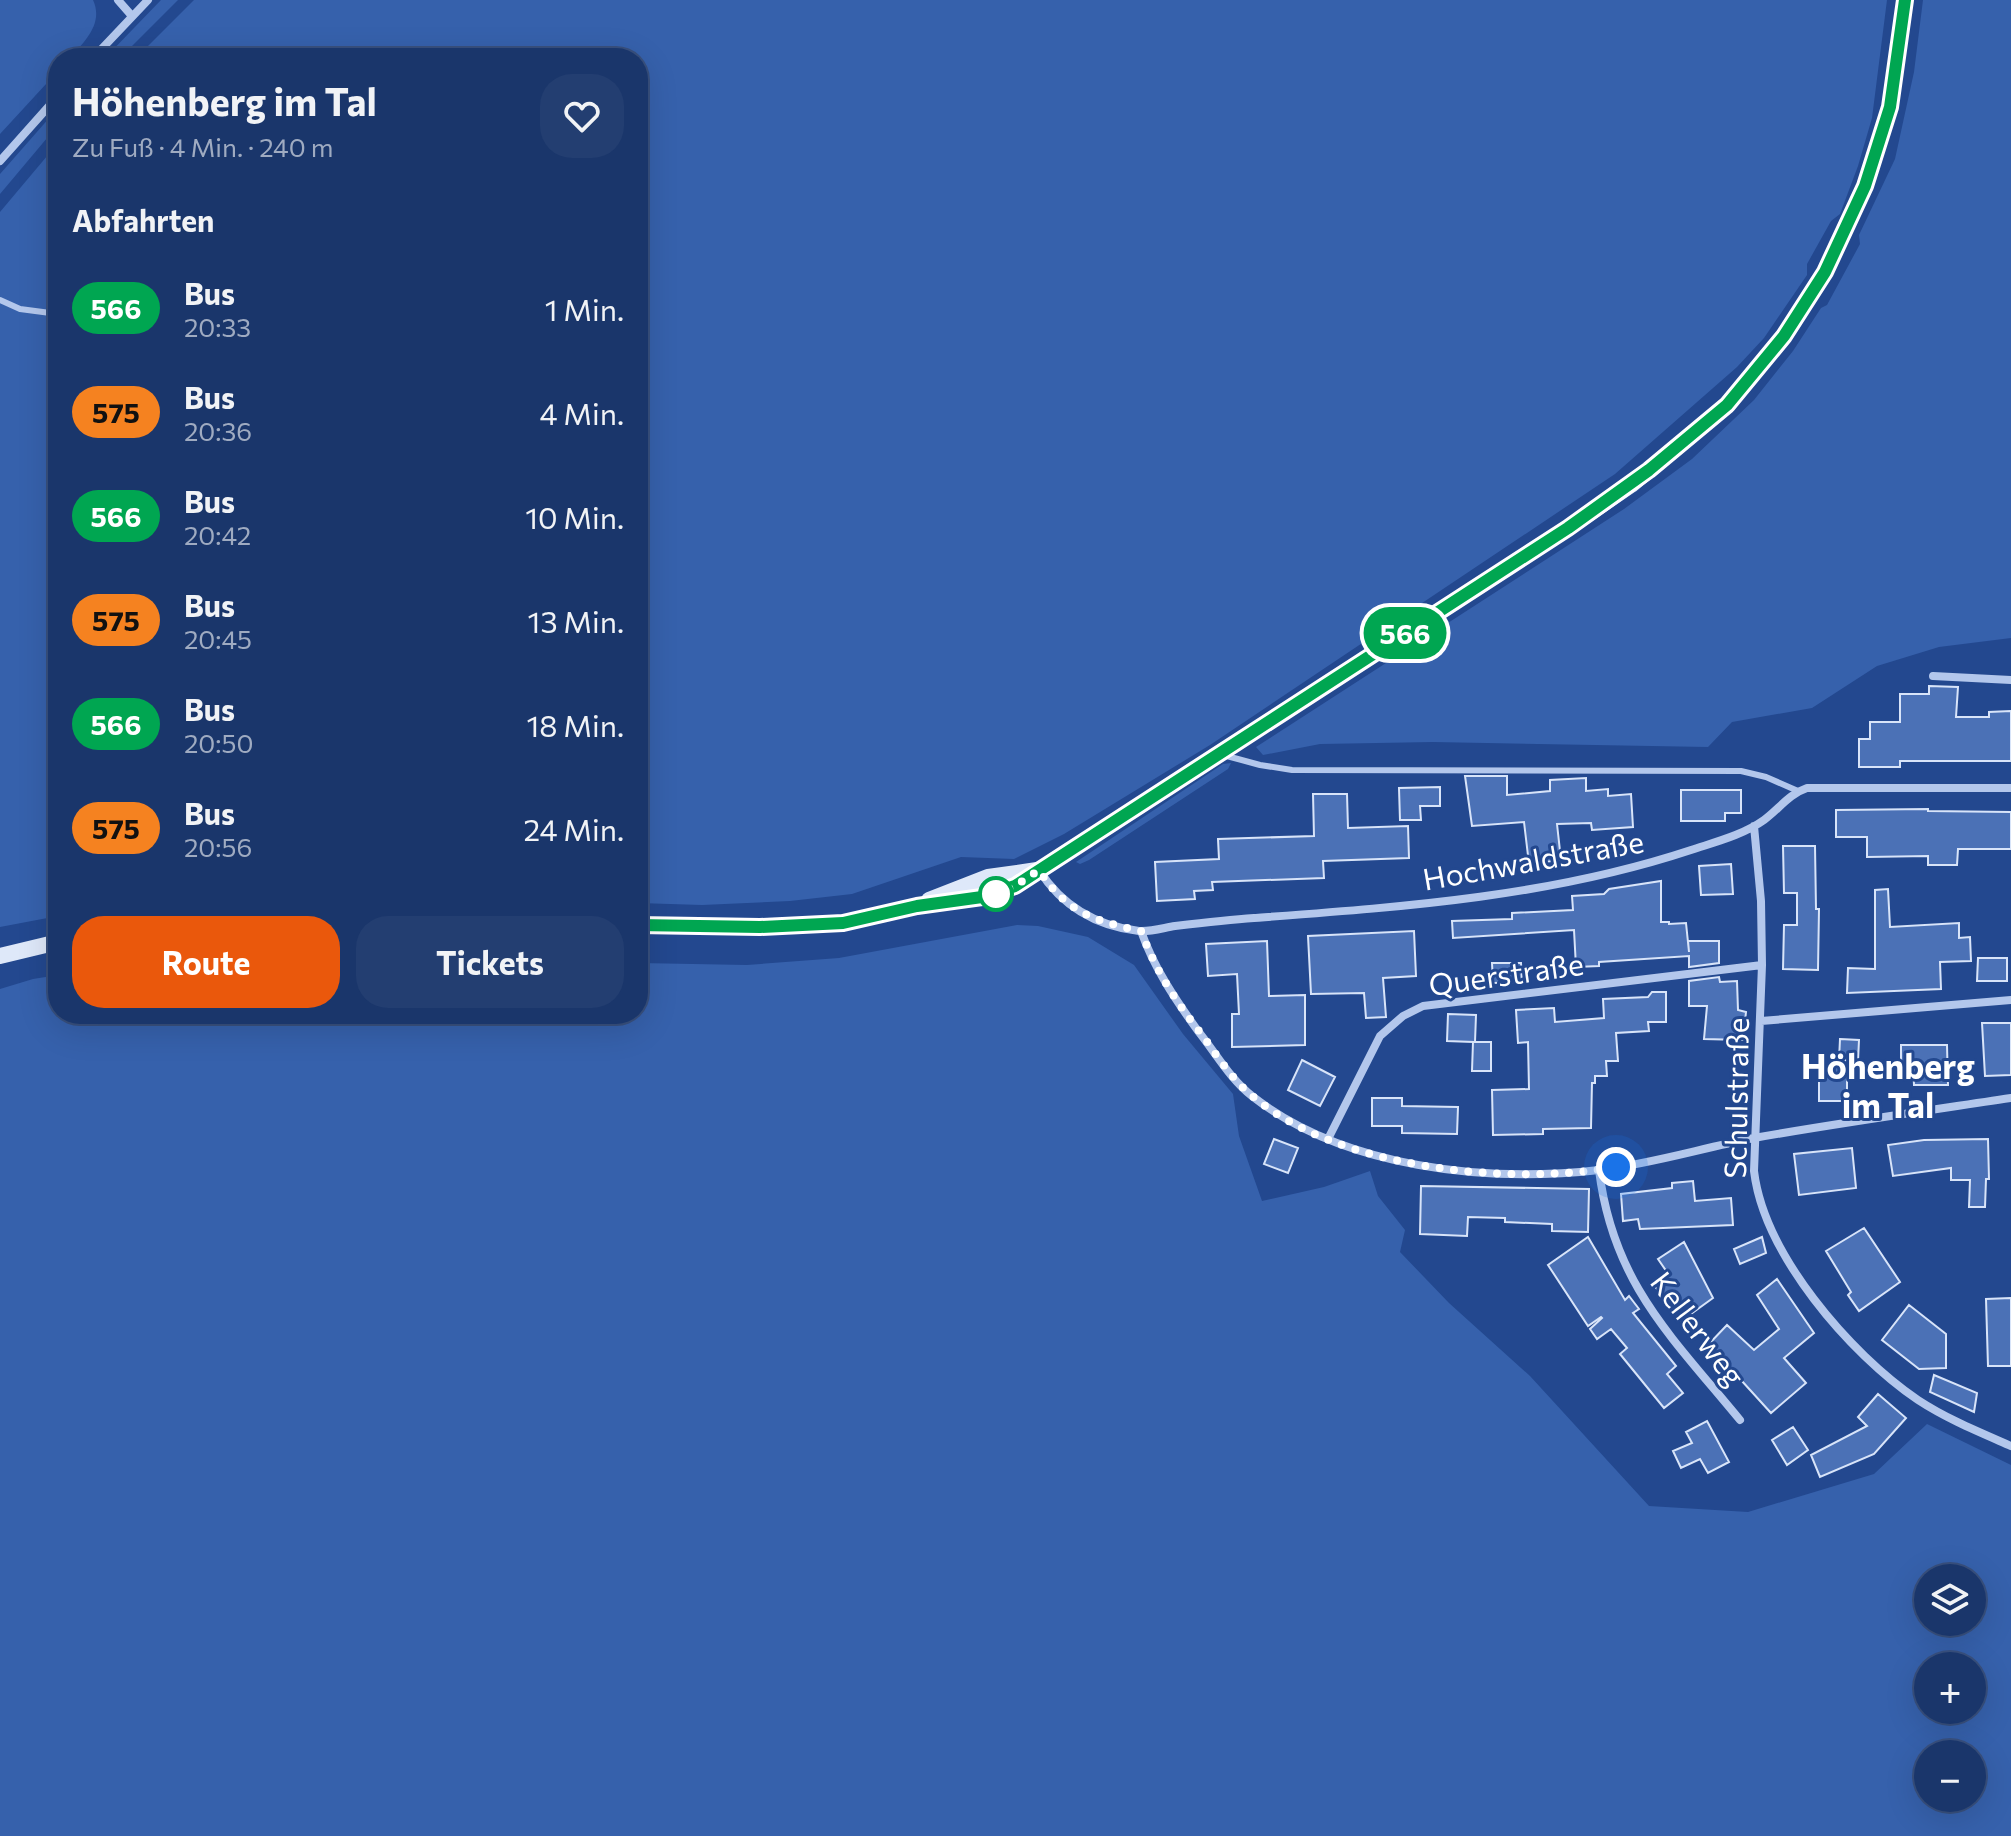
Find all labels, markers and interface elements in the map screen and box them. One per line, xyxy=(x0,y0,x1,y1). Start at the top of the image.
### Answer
button: heart xyxy=(540,74,624,158)
text: Höhenberg im Tal xyxy=(72,77,377,124)
text: Zu Fuß · 4 Min. · 240 m xyxy=(72,131,333,162)
text: Abfahrten xyxy=(72,201,214,238)
text: Bus xyxy=(184,274,235,311)
text: 1 Min. xyxy=(545,290,624,327)
text: 566 xyxy=(91,291,141,325)
text: 20:33 xyxy=(184,311,251,342)
text: Bus xyxy=(184,378,235,415)
text: 4 Min. xyxy=(540,394,624,431)
text: 575 xyxy=(92,395,140,429)
text: 20:36 xyxy=(184,415,252,446)
text: Bus xyxy=(184,482,235,519)
text: 10 Min. xyxy=(525,498,624,535)
text: 566 xyxy=(91,499,141,533)
text: 20:42 xyxy=(184,519,251,550)
text: Bus xyxy=(184,586,235,623)
text: 13 Min. xyxy=(528,602,624,639)
text: 575 xyxy=(92,603,140,637)
line badge: 566 xyxy=(1359,607,1451,659)
text: 566 xyxy=(1380,616,1430,650)
text: 20:45 xyxy=(184,623,252,654)
text: Bus xyxy=(184,690,235,727)
text: 18 Min. xyxy=(527,706,624,743)
text: 566 xyxy=(91,707,141,741)
text: 20:50 xyxy=(184,727,253,758)
text: Bus xyxy=(184,794,235,831)
text: 24 Min. xyxy=(523,810,624,847)
text: 575 xyxy=(92,811,140,845)
street label: Hochwaldstraße xyxy=(1420,821,1646,897)
text: 20:56 xyxy=(184,831,252,862)
unlabelled marker xyxy=(979,877,1013,911)
button: Route xyxy=(72,916,340,1008)
button: Tickets xyxy=(356,916,624,1008)
street label: Querstraße xyxy=(1426,944,1586,1002)
street label: Schulstraße xyxy=(1715,1017,1755,1179)
district label: Höhenberg im Tal xyxy=(1801,1044,1975,1125)
your location xyxy=(1596,1147,1636,1187)
street label: Kellerweg xyxy=(1644,1264,1754,1392)
map controls xyxy=(1914,1564,1986,1812)
button: layers xyxy=(1914,1564,1986,1636)
button: + xyxy=(1914,1652,1986,1724)
button: − xyxy=(1914,1740,1986,1812)

